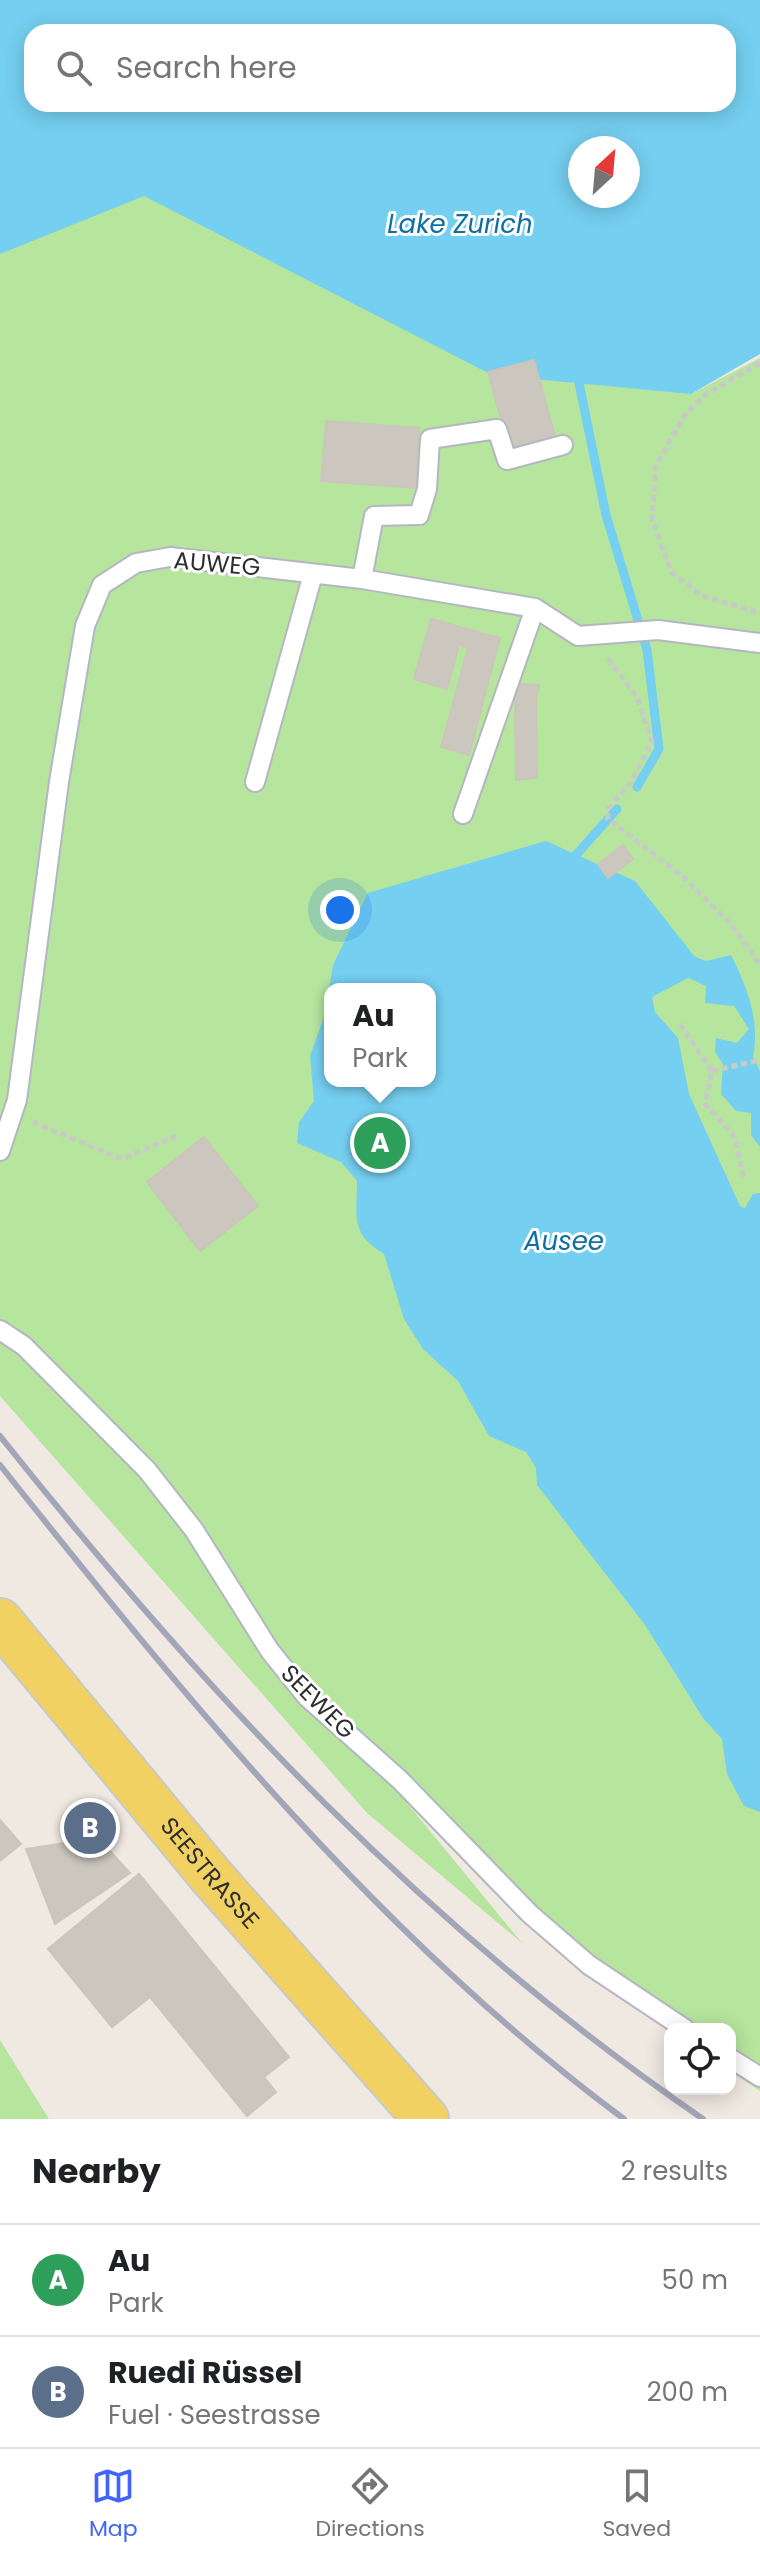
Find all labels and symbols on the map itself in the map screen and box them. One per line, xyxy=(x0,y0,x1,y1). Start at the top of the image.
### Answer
north arrow xyxy=(568,136,640,208)
water label: Lake Zurich xyxy=(387,206,533,242)
street label: AUWEG xyxy=(172,543,262,584)
your location xyxy=(320,890,360,930)
pin: A xyxy=(354,1113,406,1173)
water label: Ausee xyxy=(523,1223,604,1259)
street label: SEEWEG xyxy=(274,1657,363,1746)
pin: B xyxy=(64,1798,116,1858)
street label: SEESTRASSE xyxy=(153,1810,267,1936)

